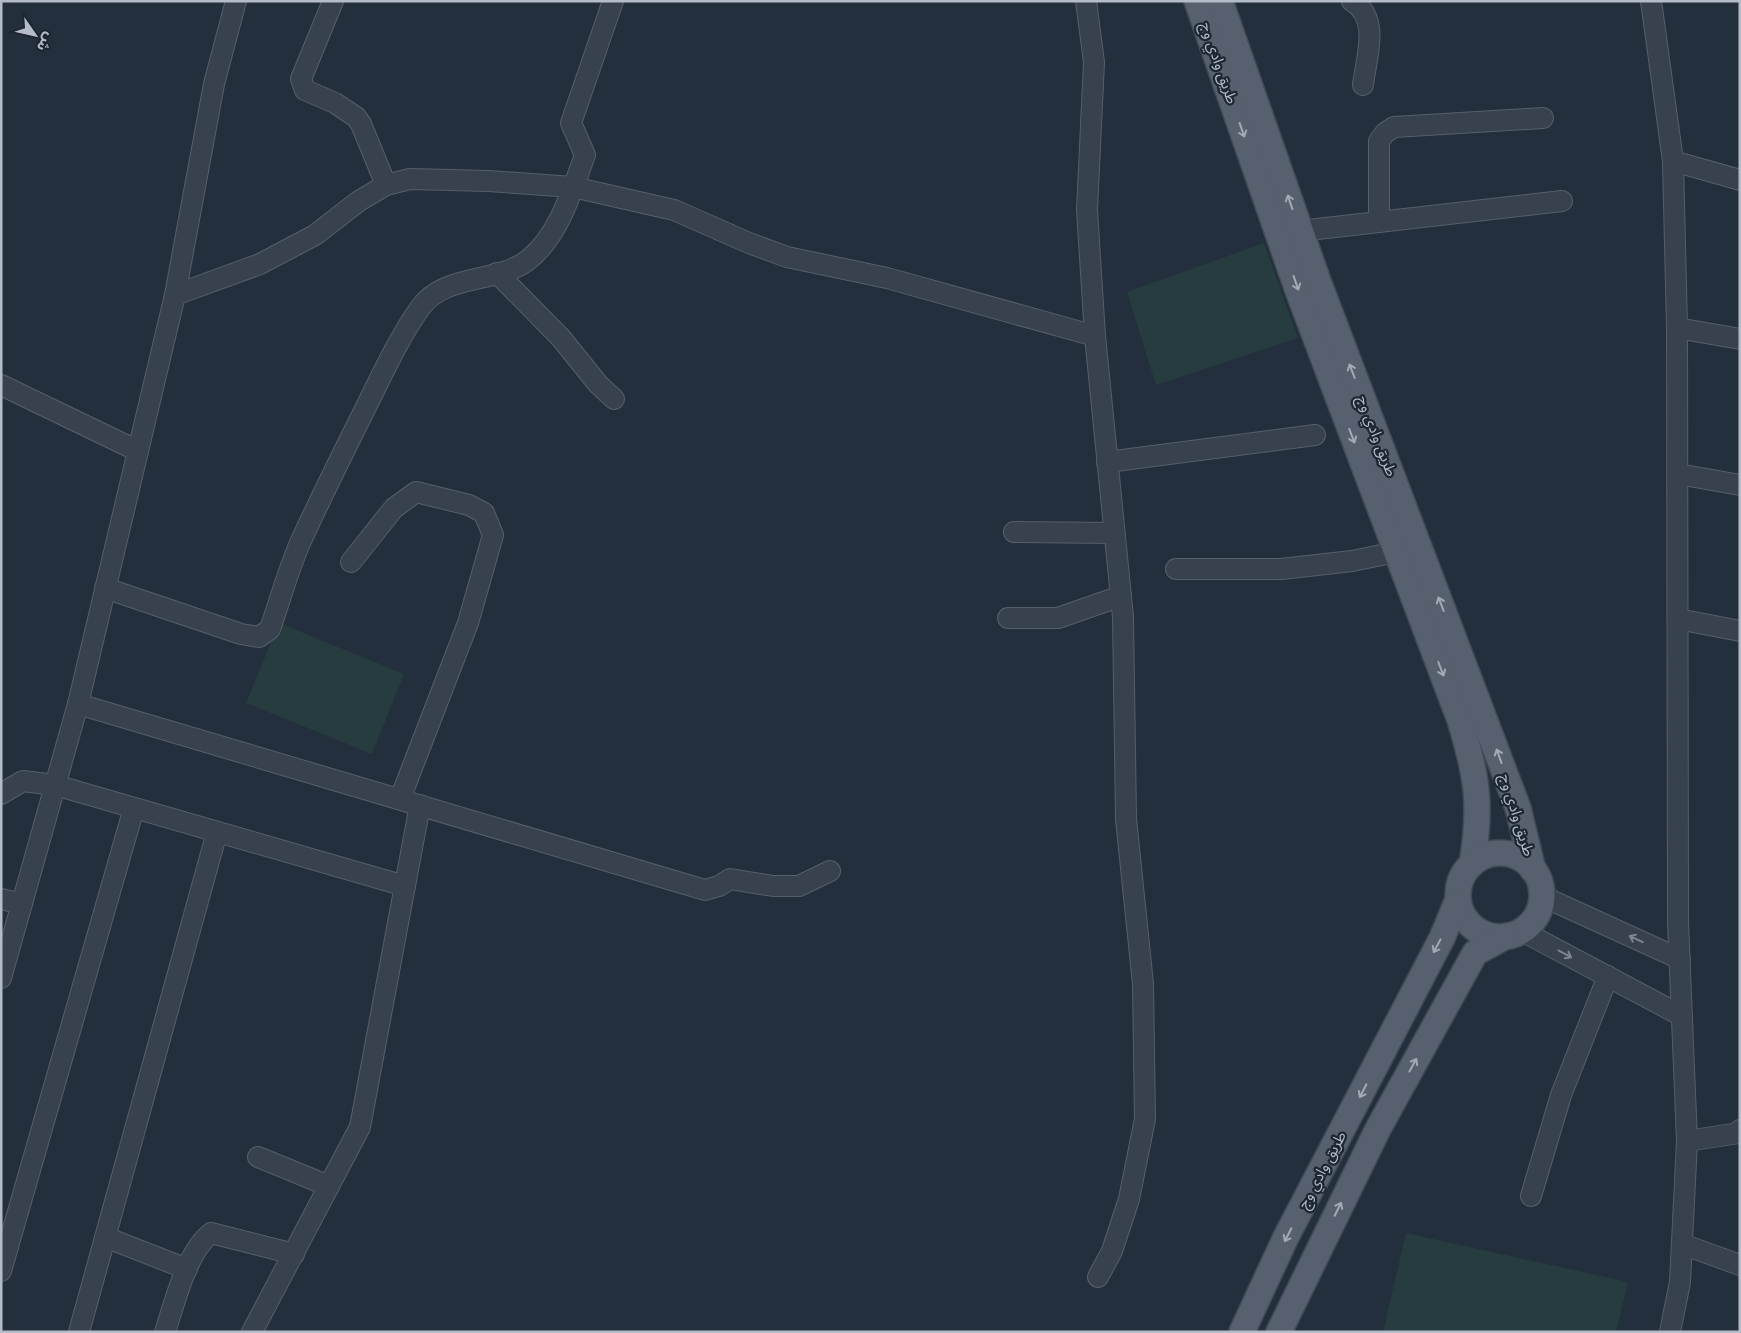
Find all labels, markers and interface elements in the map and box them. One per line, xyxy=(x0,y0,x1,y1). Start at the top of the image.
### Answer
north arrow xyxy=(10,10,60,60)
street label: طريق وادي وج xyxy=(1194,19,1243,107)
text: ش xyxy=(33,29,59,56)
one-way arrow xyxy=(1238,122,1247,137)
one-way arrow xyxy=(1285,195,1294,210)
one-way arrow xyxy=(1291,275,1301,291)
one-way arrow xyxy=(1347,364,1356,379)
street label: طريق وادي وج xyxy=(1351,392,1403,480)
one-way arrow xyxy=(1348,428,1357,443)
one-way arrow xyxy=(1436,597,1445,613)
one-way arrow xyxy=(1437,661,1446,677)
one-way arrow xyxy=(1494,749,1503,765)
street label: طريق وادي وج xyxy=(1493,771,1540,859)
one-way arrow xyxy=(1629,934,1644,943)
one-way arrow xyxy=(1432,938,1442,953)
one-way arrow xyxy=(1558,949,1573,959)
one-way arrow xyxy=(1409,1058,1418,1073)
one-way arrow xyxy=(1358,1083,1368,1098)
street label: طريق وادي وج xyxy=(1292,1127,1353,1213)
one-way arrow xyxy=(1334,1202,1343,1217)
one-way arrow xyxy=(1283,1227,1293,1242)

